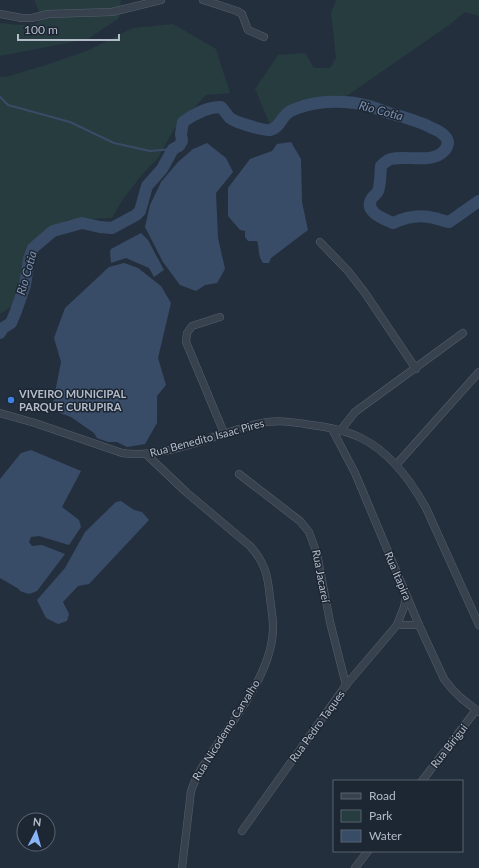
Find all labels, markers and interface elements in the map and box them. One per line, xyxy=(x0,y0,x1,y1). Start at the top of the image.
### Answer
scale bar xyxy=(18,16,119,42)
text: 100 m xyxy=(24,22,58,37)
water label: Rio Cotia xyxy=(357,97,405,124)
water label: Rio Cotia xyxy=(13,249,40,297)
place label: VIVEIRO MUNICIPAL PARQUE CURUPIRA xyxy=(18,387,126,413)
marker: VIVEIRO MUNICIPAL PARQUE CURUPIRA xyxy=(6,395,16,405)
street label: Rua Benedito Isaac Pires xyxy=(148,416,266,459)
street label: Rua Jacareí xyxy=(310,548,333,604)
street label: Rua Itapira xyxy=(382,550,415,602)
street label: Rua Nicodemo Carvalho xyxy=(189,677,262,782)
street label: Rua Pedro Taques xyxy=(286,687,347,764)
street label: Rua Birigui xyxy=(428,721,470,770)
legend xyxy=(333,780,463,852)
text: Road xyxy=(369,788,396,803)
text: Park xyxy=(369,808,393,823)
north arrow xyxy=(16,812,56,852)
text: N xyxy=(32,815,42,828)
text: Water xyxy=(369,828,402,843)

